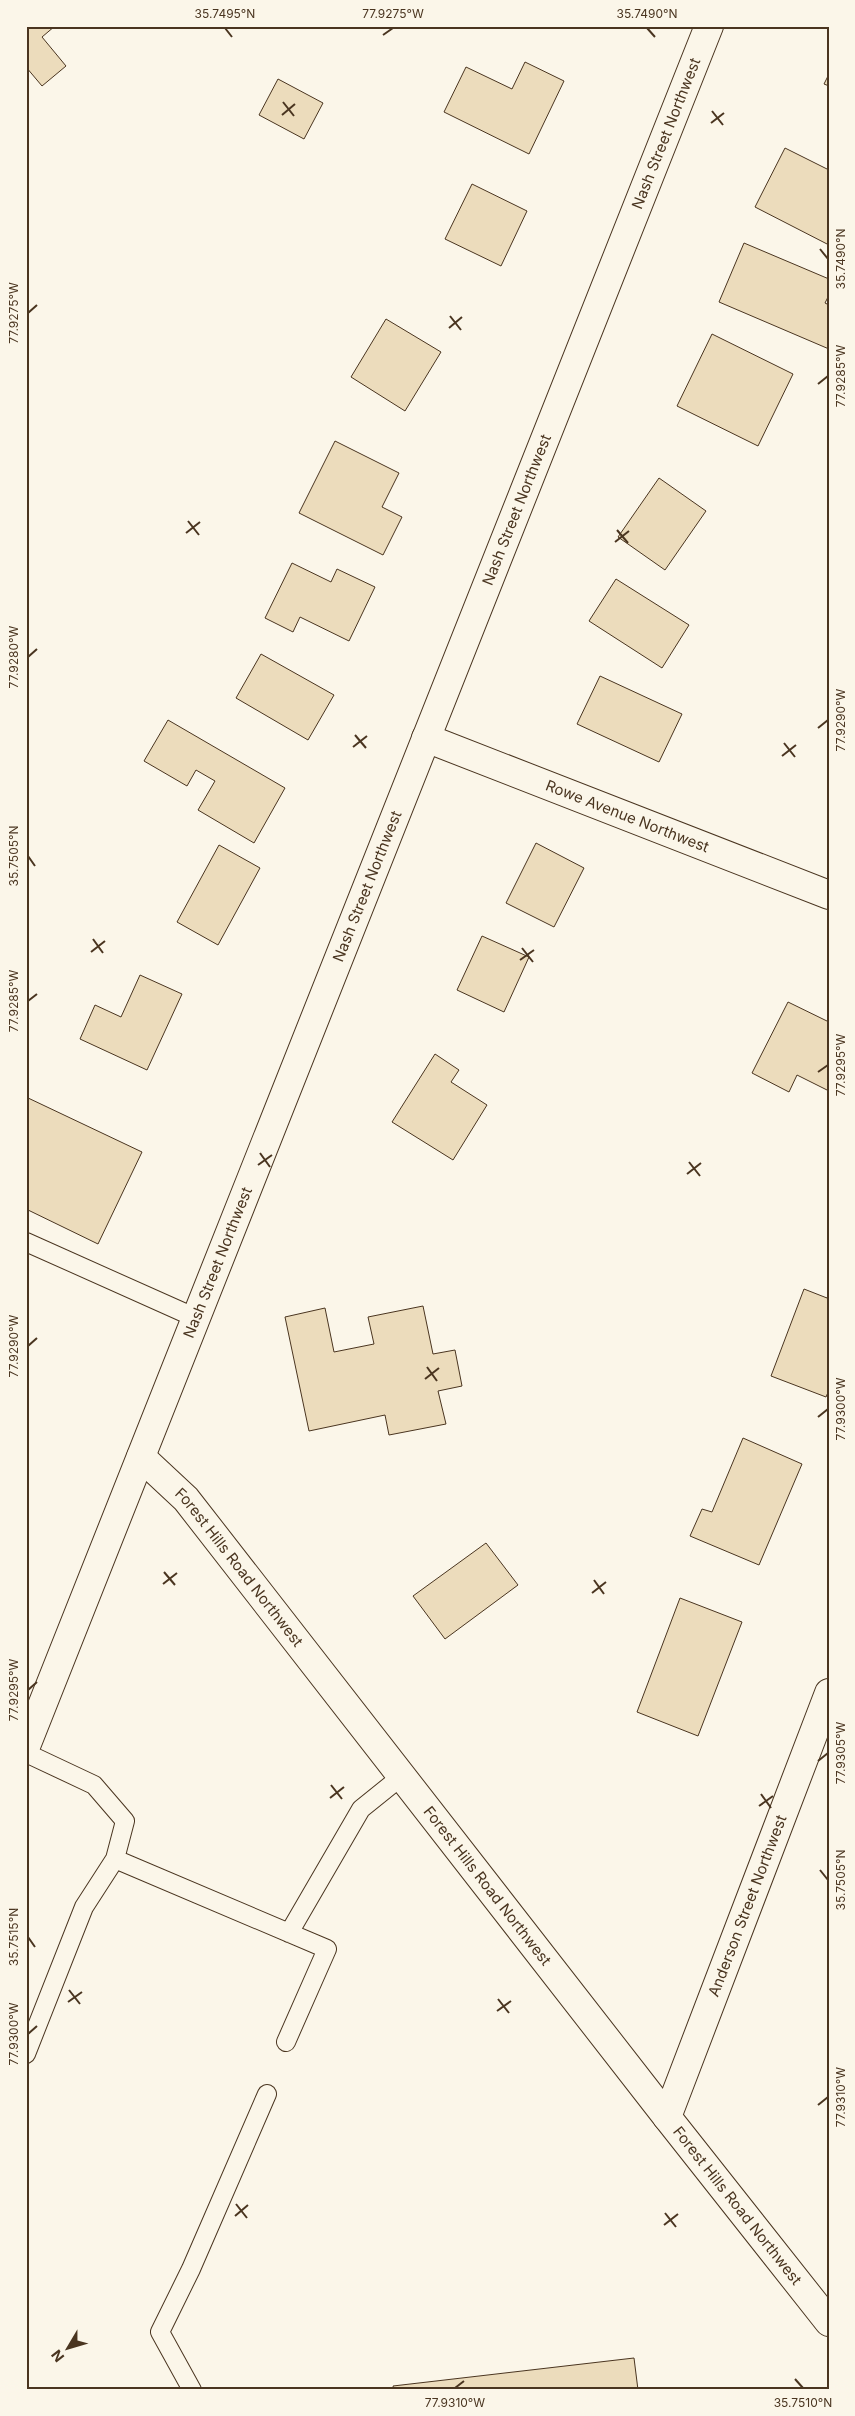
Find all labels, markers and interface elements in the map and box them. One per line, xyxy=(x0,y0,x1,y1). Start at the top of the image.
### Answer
text: 35.7495°N xyxy=(195,6,255,21)
text: 77.9275°W xyxy=(362,6,424,21)
text: 35.7490°N xyxy=(616,6,678,21)
street label: Nash Street Northwest xyxy=(627,55,704,212)
text: 35.7490°N xyxy=(833,228,848,290)
text: 77.9275°W xyxy=(6,282,21,344)
text: 77.9285°W xyxy=(833,345,848,407)
street label: Nash Street Northwest xyxy=(478,431,555,588)
text: 77.9280°W xyxy=(6,625,21,688)
text: 77.9290°W xyxy=(833,688,848,751)
street label: Rowe Avenue Northwest xyxy=(543,776,712,856)
street label: Nash Street Northwest xyxy=(328,808,405,964)
text: 35.7505°N xyxy=(6,825,21,887)
text: 77.9285°W xyxy=(6,970,21,1032)
text: 77.9295°W xyxy=(833,1034,848,1096)
street label: Nash Street Northwest xyxy=(179,1184,256,1341)
text: 77.9290°W xyxy=(6,1314,21,1377)
text: 77.9300°W xyxy=(833,1377,848,1440)
street label: Forest Hills Road Northwest xyxy=(171,1484,307,1650)
text: 77.9295°W xyxy=(6,1659,21,1721)
text: 77.9305°W xyxy=(833,1721,848,1784)
street label: Forest Hills Road Northwest xyxy=(420,1802,556,1969)
street label: Anderson Street Northwest xyxy=(704,1812,791,1999)
text: 35.7505°N xyxy=(833,1849,848,1911)
text: 35.7515°N xyxy=(6,1908,21,1966)
text: 77.9300°W xyxy=(6,2002,21,2065)
text: 77.9310°W xyxy=(833,2067,848,2127)
street label: Forest Hills Road Northwest xyxy=(669,2123,806,2289)
north arrow xyxy=(42,2324,92,2374)
text: N xyxy=(47,2347,67,2366)
text: 77.9310°W xyxy=(425,2395,485,2410)
text: 35.7510°N xyxy=(774,2395,832,2410)

